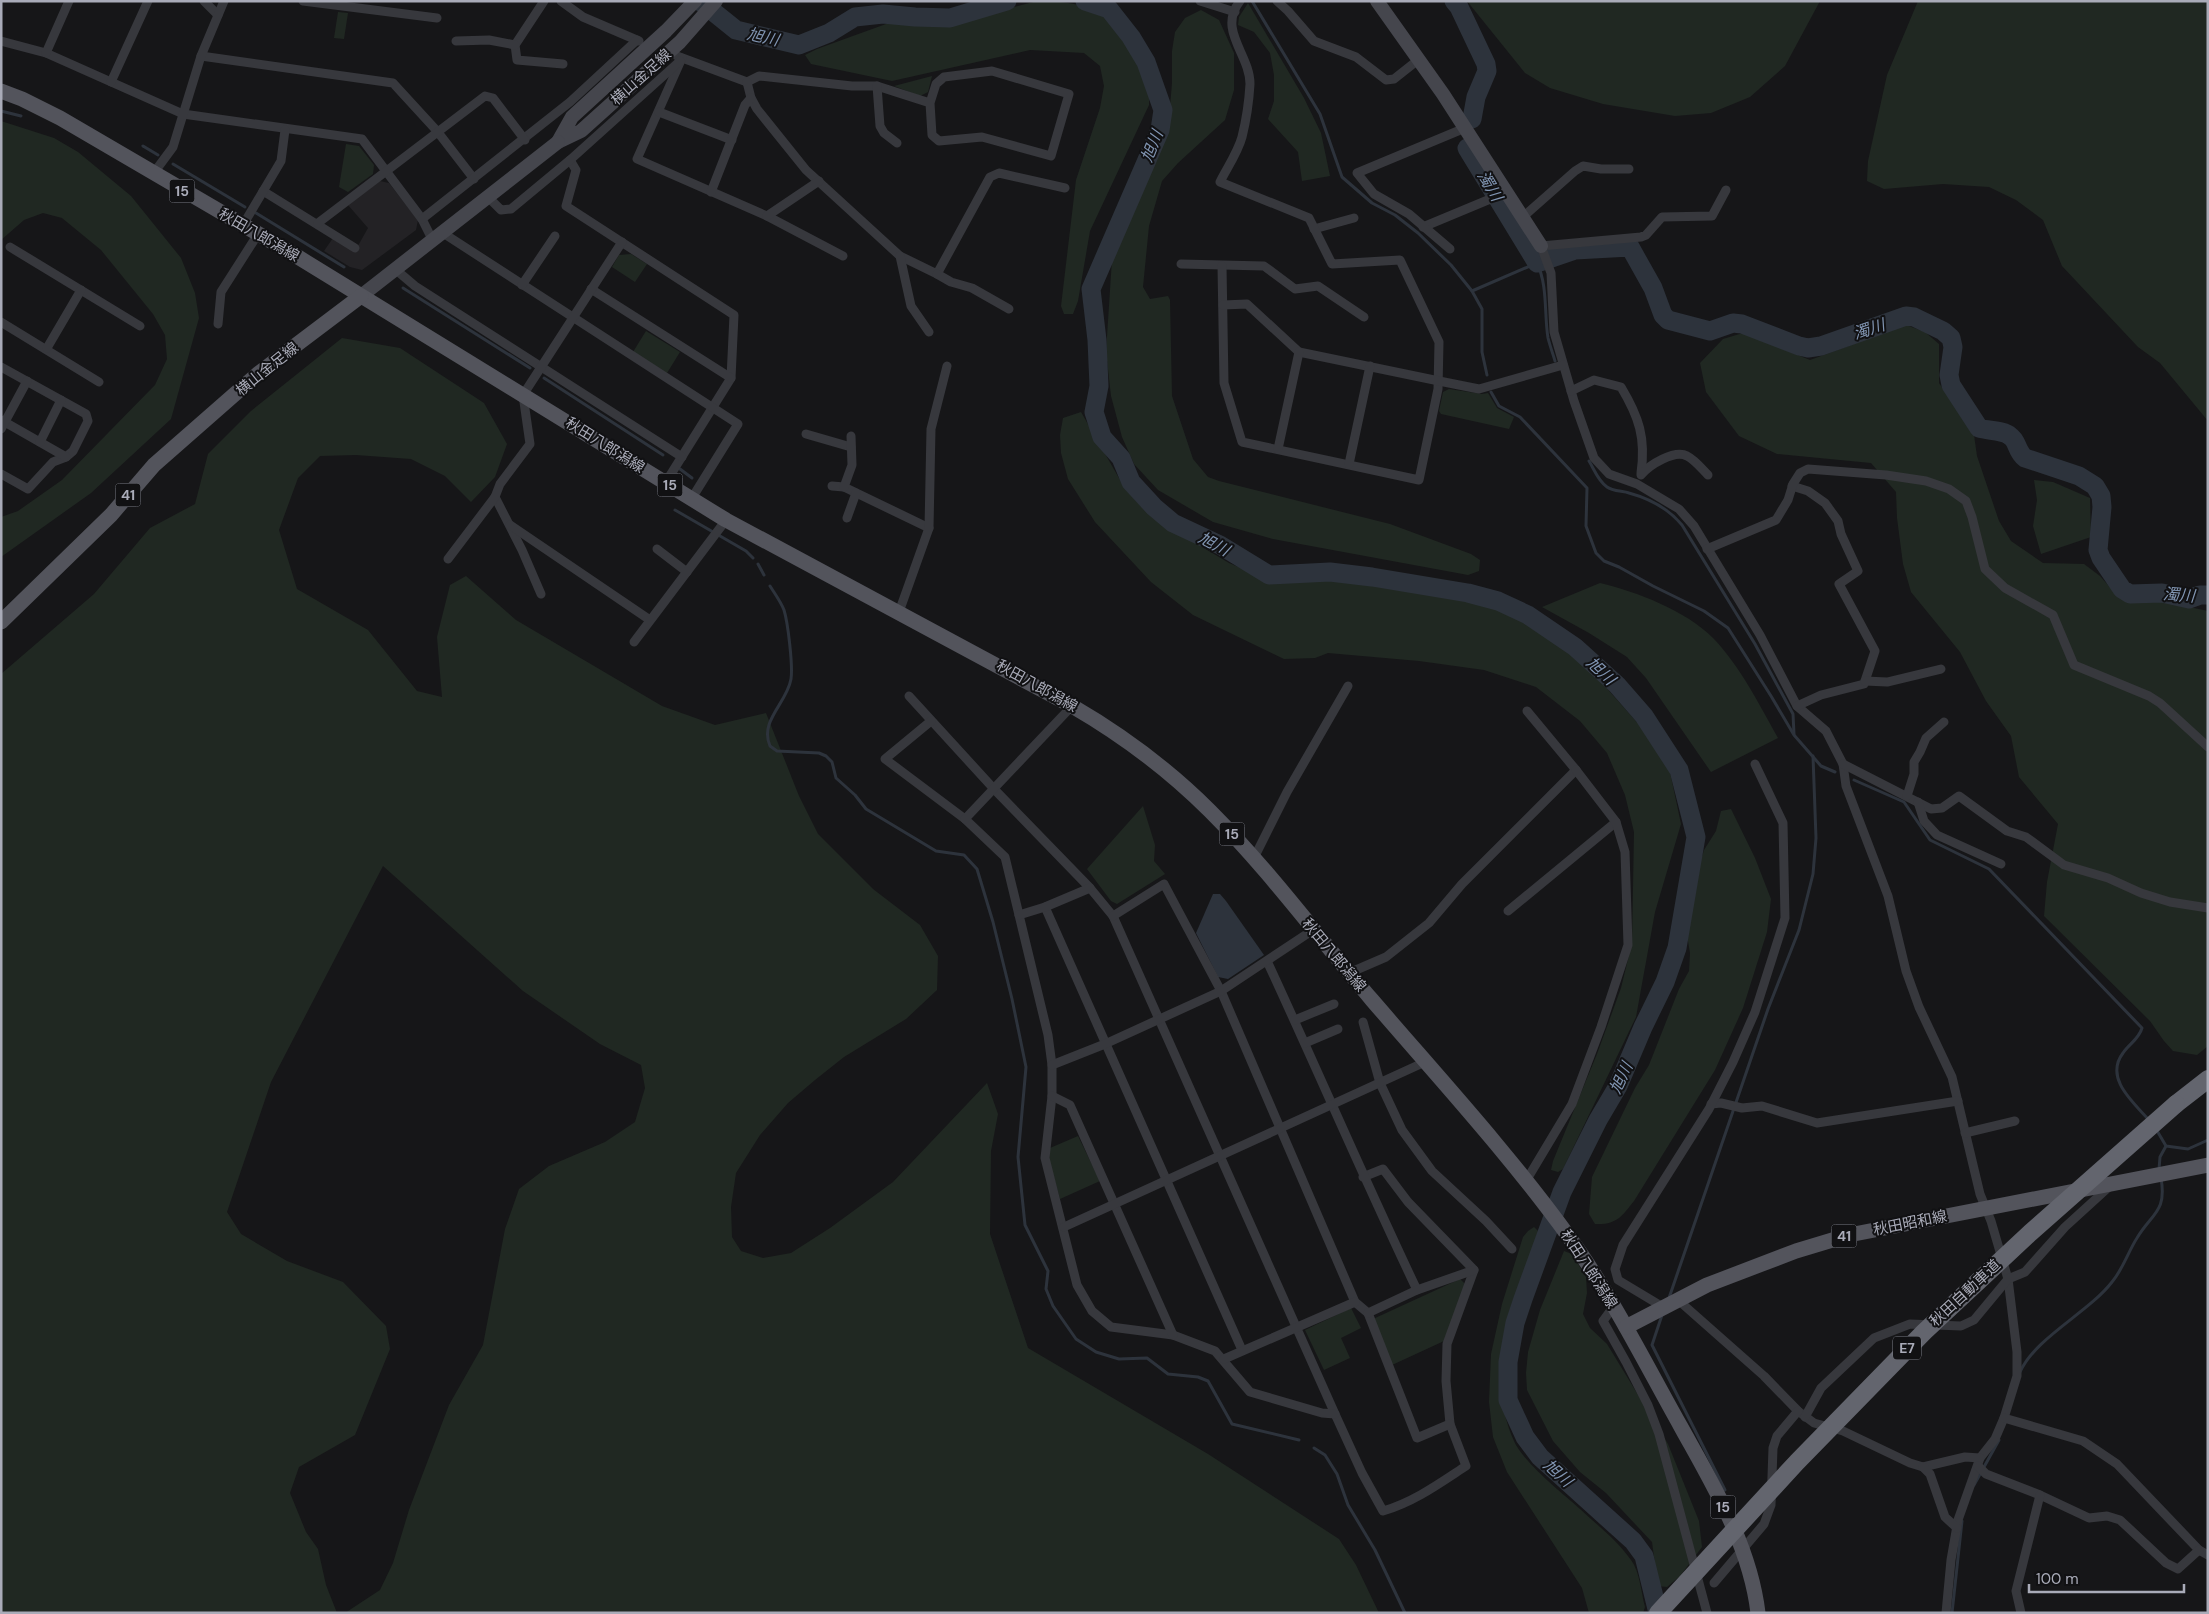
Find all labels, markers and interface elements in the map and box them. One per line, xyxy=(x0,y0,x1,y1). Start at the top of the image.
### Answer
water label: 旭川 xyxy=(745,23,783,51)
street label: 横山金足線 xyxy=(606,44,676,110)
water label: 旭川 xyxy=(1136,125,1168,165)
water label: 濁川 xyxy=(1473,167,1508,207)
road number: 15 xyxy=(170,180,194,202)
street label: 秋田八郎潟線 xyxy=(215,204,303,266)
water label: 濁川 xyxy=(1851,313,1889,344)
street label: 横山金足線 xyxy=(232,338,302,400)
street label: 秋田八郎潟線 xyxy=(562,413,648,477)
road number: 15 xyxy=(658,474,682,496)
road number: 41 xyxy=(116,484,140,506)
water label: 旭川 xyxy=(1195,527,1235,562)
water label: 濁川 xyxy=(2162,583,2198,607)
water label: 旭川 xyxy=(1582,652,1621,691)
street label: 秋田八郎潟線 xyxy=(993,655,1081,717)
road number: 15 xyxy=(1220,822,1244,846)
street label: 秋田八郎潟線 xyxy=(1297,914,1371,996)
water label: 旭川 xyxy=(1605,1057,1638,1097)
street label: 秋田昭和線 xyxy=(1871,1206,1949,1240)
road number: 41 xyxy=(1832,1224,1856,1248)
street label: 秋田八郎潟線 xyxy=(1556,1226,1622,1312)
street label: 秋田自動車道 xyxy=(1925,1255,2005,1331)
road number: E7 xyxy=(1893,1336,1921,1360)
water label: 旭川 xyxy=(1539,1454,1578,1493)
road number: 15 xyxy=(1710,1495,1736,1518)
scale bar xyxy=(2029,1562,2184,1594)
text: 100 m xyxy=(2036,1569,2079,1589)

